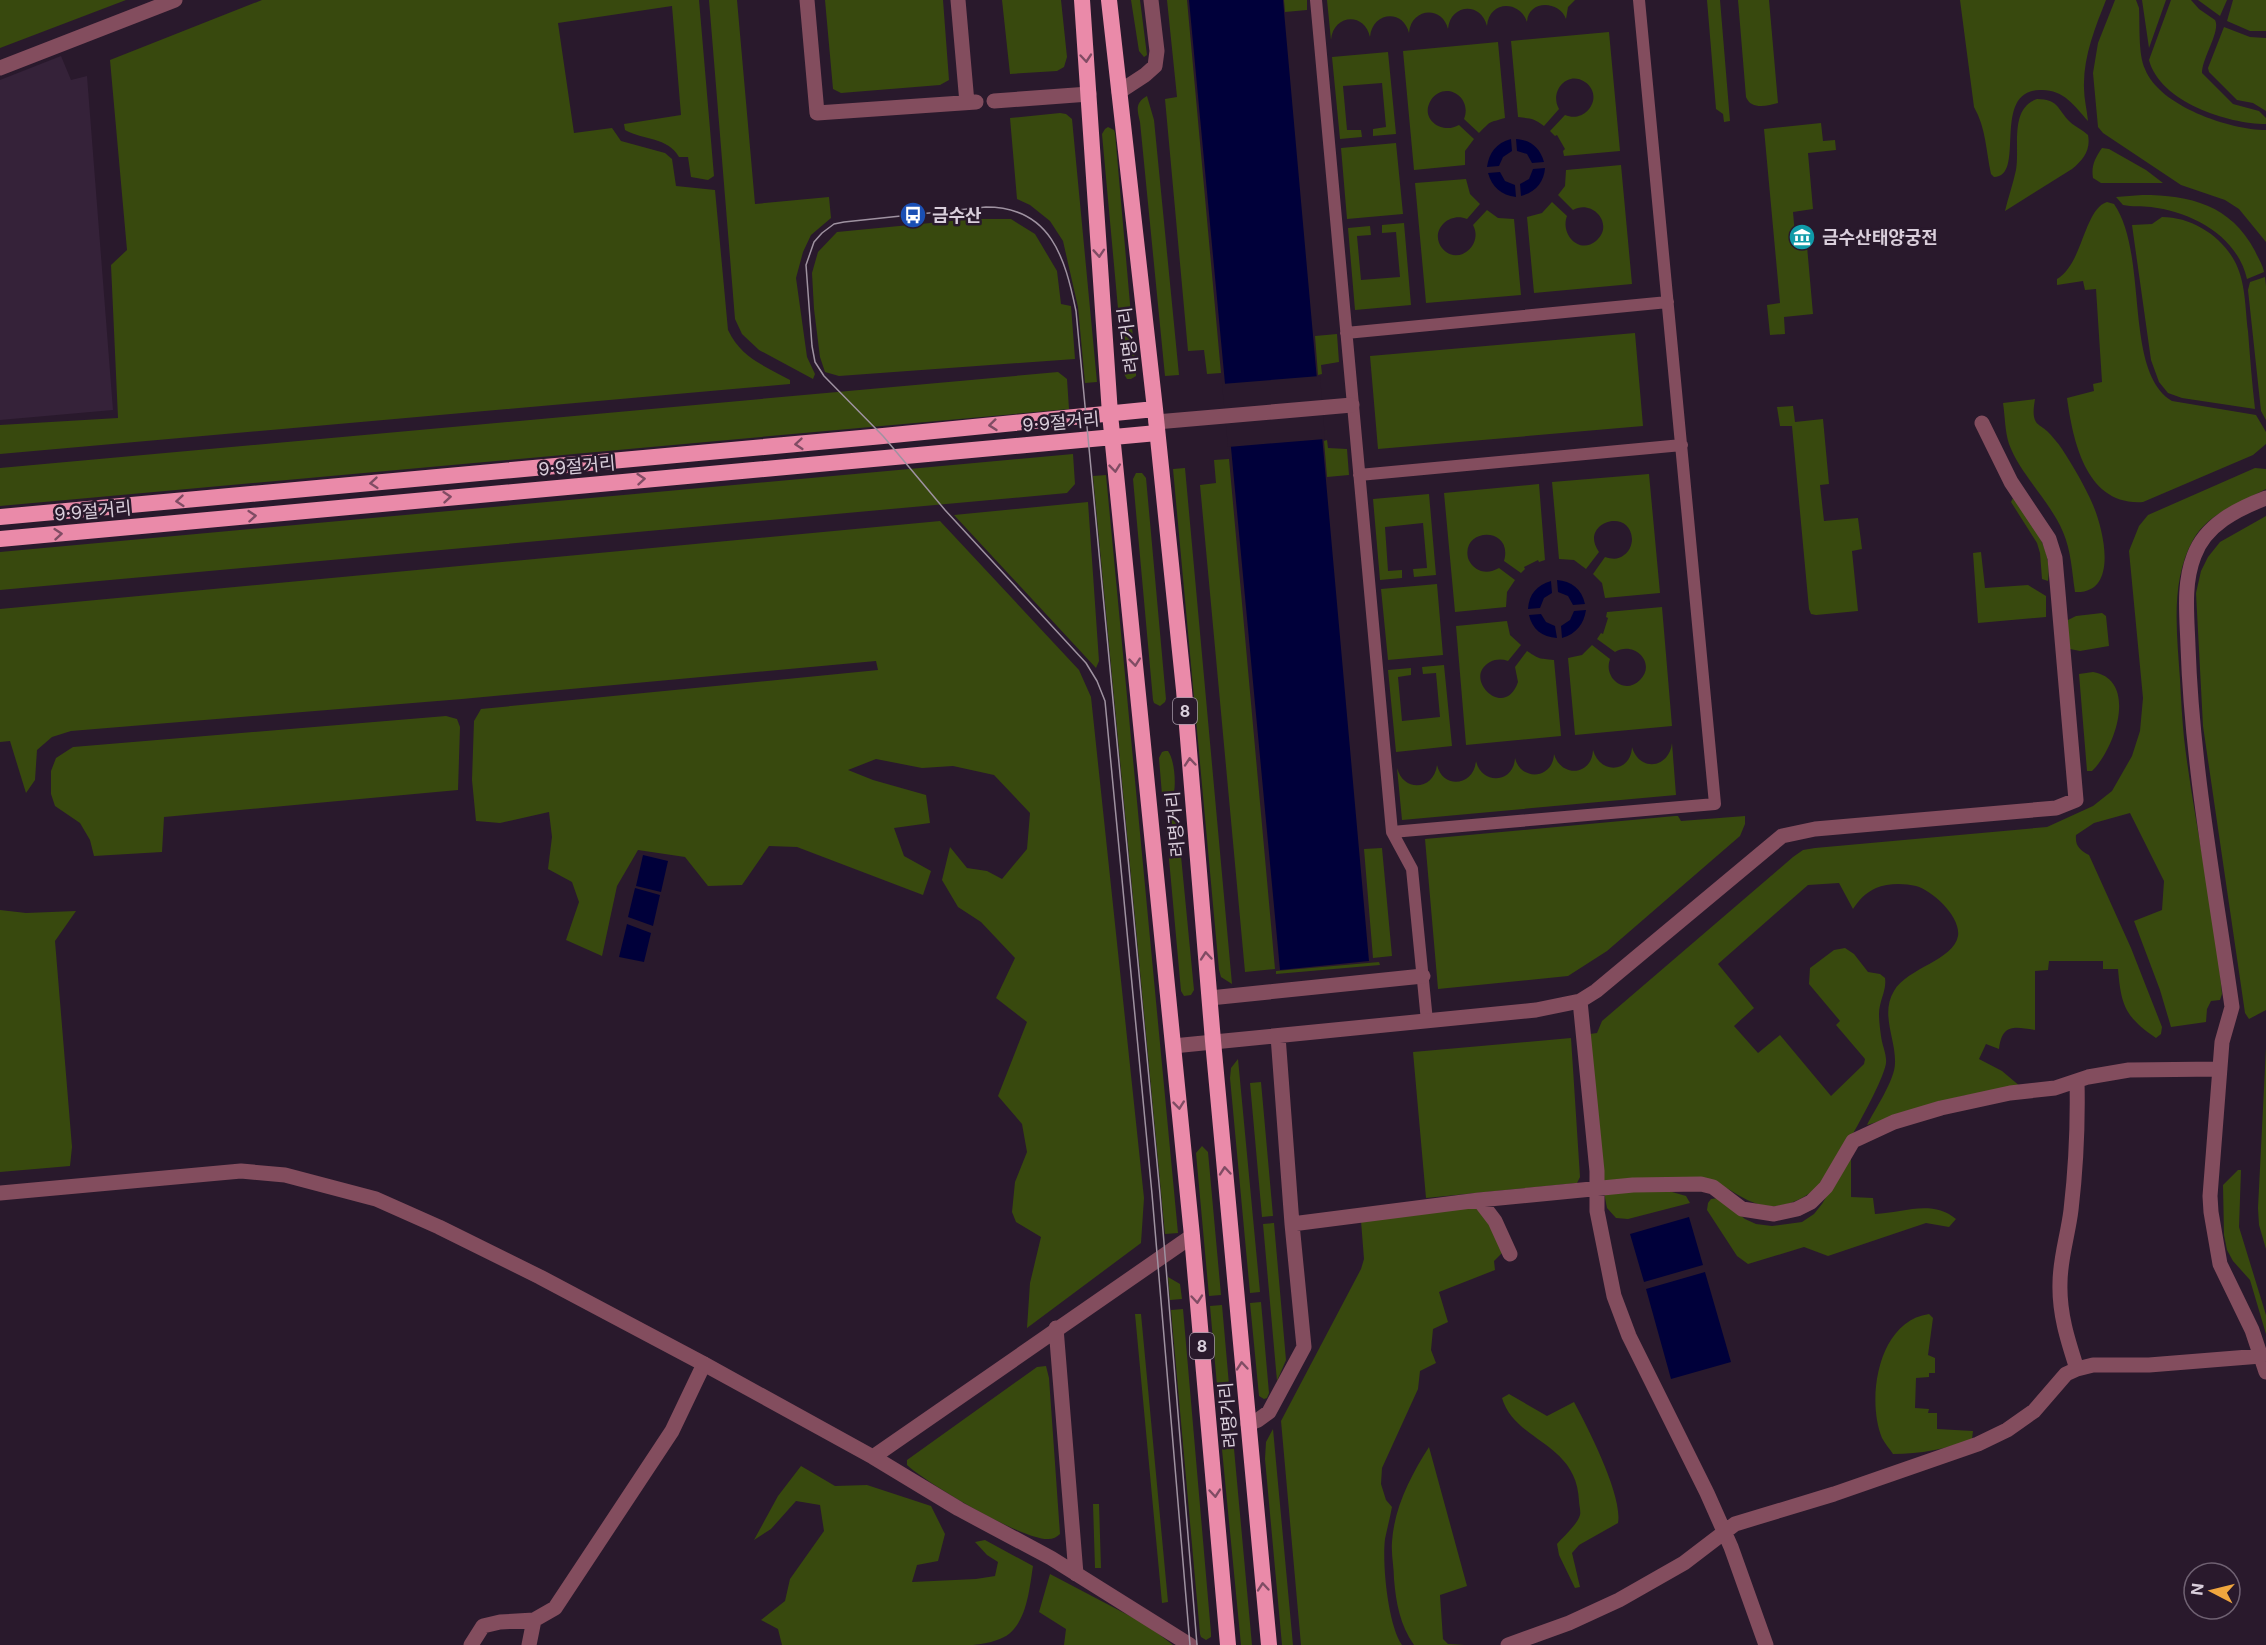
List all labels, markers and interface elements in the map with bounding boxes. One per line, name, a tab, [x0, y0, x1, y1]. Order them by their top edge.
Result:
one-way arrow	[1079, 54, 1092, 63]
bus stop icon: 금수산	[898, 200, 928, 230]
place label: 금수산	[932, 205, 982, 226]
museum icon: 금수산태양궁전	[1787, 222, 1817, 252]
place label: 금수산태양궁전	[1822, 227, 1938, 248]
one-way arrow	[1093, 248, 1106, 257]
street label: 려명거리	[1114, 306, 1142, 374]
street label: 9·9절거리	[1022, 408, 1100, 436]
one-way arrow	[988, 418, 997, 431]
one-way arrow	[794, 437, 803, 450]
street label: 9·9절거리	[538, 452, 616, 480]
one-way arrow	[1108, 464, 1121, 473]
one-way arrow	[636, 473, 645, 486]
one-way arrow	[370, 476, 379, 489]
one-way arrow	[442, 491, 451, 504]
one-way arrow	[176, 494, 185, 507]
street label: 9·9절거리	[54, 497, 132, 525]
one-way arrow	[248, 509, 257, 522]
one-way arrow	[54, 528, 63, 541]
one-way arrow	[1128, 658, 1141, 667]
road number: 8	[1173, 698, 1197, 724]
one-way arrow	[1183, 757, 1196, 766]
street label: 려명거리	[1162, 790, 1188, 858]
one-way arrow	[1200, 952, 1213, 961]
one-way arrow	[1172, 1100, 1185, 1109]
one-way arrow	[1219, 1167, 1232, 1176]
one-way arrow	[1190, 1294, 1203, 1303]
road number: 8	[1190, 1333, 1214, 1359]
one-way arrow	[1236, 1361, 1249, 1370]
street label: 려명거리	[1215, 1381, 1241, 1449]
one-way arrow	[1208, 1489, 1221, 1498]
north arrow	[2182, 1561, 2242, 1621]
one-way arrow	[1257, 1582, 1270, 1591]
text: N	[2186, 1582, 2208, 1596]

